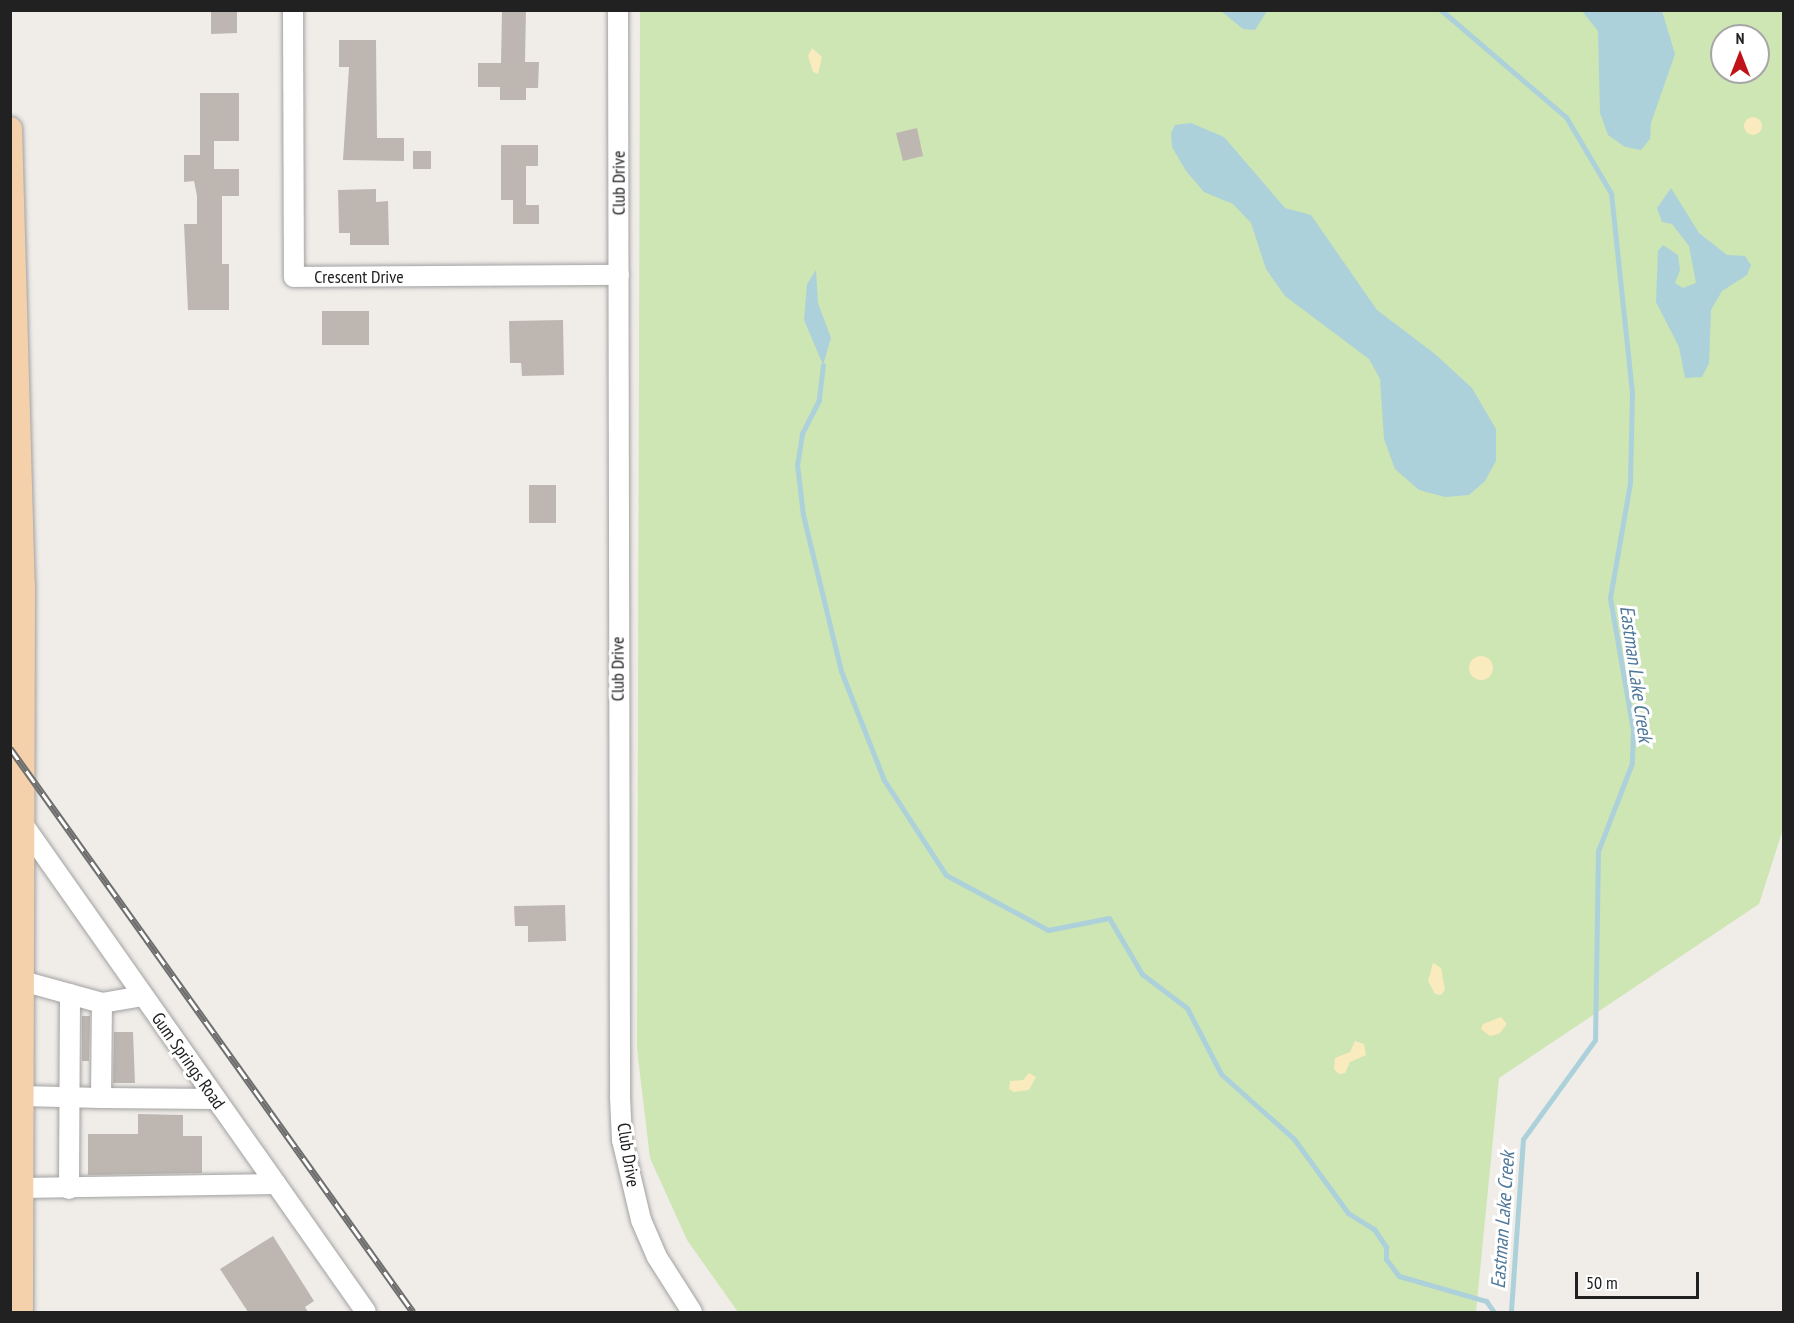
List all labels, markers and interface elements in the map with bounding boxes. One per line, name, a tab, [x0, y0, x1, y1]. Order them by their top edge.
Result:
north arrow	[1710, 24, 1770, 84]
text: N	[1736, 28, 1744, 48]
street label: Club Drive	[608, 151, 630, 215]
street label: Crescent Drive	[314, 266, 404, 288]
water label: Eastman Lake Creek	[1615, 604, 1657, 744]
street label: Club Drive	[607, 637, 629, 701]
street label: Gum Springs Road	[147, 1009, 229, 1113]
street label: Club Drive	[612, 1121, 644, 1189]
water label: Eastman Lake Creek	[1486, 1151, 1520, 1289]
scale bar	[1578, 1260, 1702, 1298]
text: 50 m	[1586, 1271, 1618, 1294]

